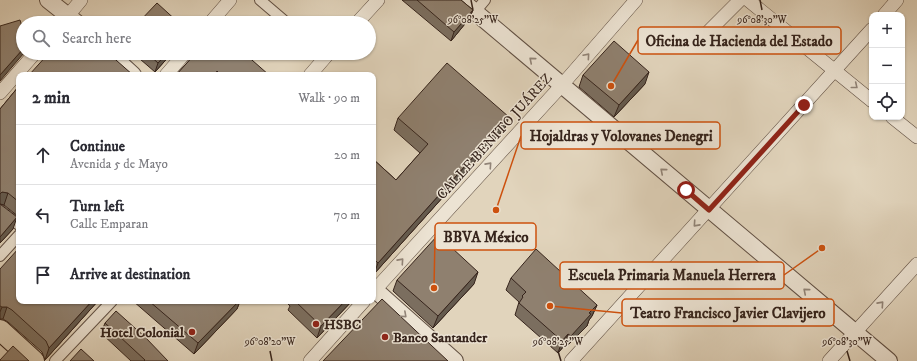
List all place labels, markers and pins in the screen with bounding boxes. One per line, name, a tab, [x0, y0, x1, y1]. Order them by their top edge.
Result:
callout: Oficina de Hacienda del Estado	[638, 27, 841, 54]
callout: Hojaldras y Volovanes Denegri	[521, 122, 720, 149]
callout: BBVA México	[435, 223, 536, 250]
callout: Escuela Primaria Manuela Herrera	[560, 262, 784, 289]
callout: Teatro Francisco Javier Clavijero	[622, 299, 834, 326]
place label: HSBC	[324, 316, 361, 334]
marker: HSBC	[311, 319, 321, 329]
place label: Hotel Colonial	[100, 324, 185, 342]
marker: Hotel Colonial	[187, 327, 197, 337]
place label: Banco Santander	[393, 329, 488, 347]
marker: Banco Santander	[380, 332, 390, 342]

